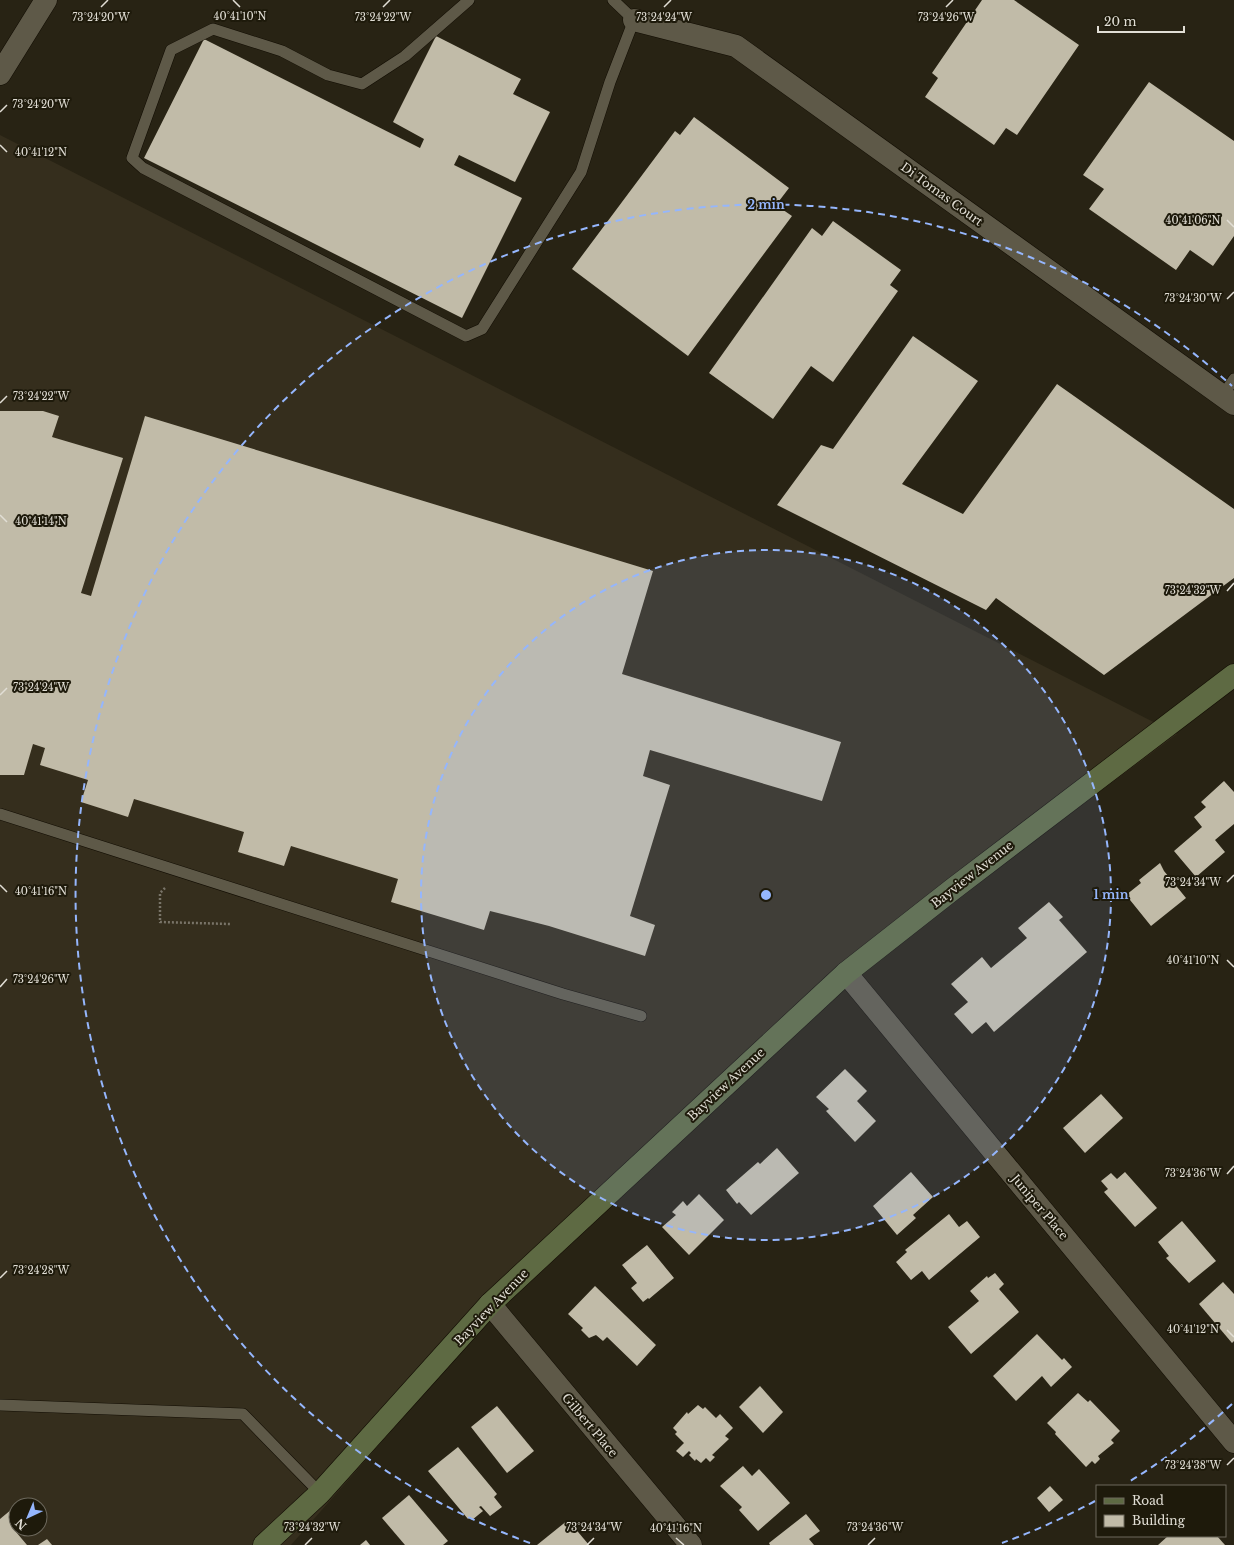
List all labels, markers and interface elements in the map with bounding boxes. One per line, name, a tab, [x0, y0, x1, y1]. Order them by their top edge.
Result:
scale bar	[1098, 8, 1184, 34]
text: 40°41'10"N	[214, 10, 266, 23]
text: 73°24'20"W	[72, 11, 130, 24]
text: 73°24'22"W	[355, 11, 411, 24]
text: 73°24'24"W	[636, 11, 692, 24]
text: 73°24'26"W	[918, 11, 975, 24]
text: 20 m	[1104, 14, 1136, 29]
text: 73°24'20"W	[12, 98, 70, 111]
text: 40°41'12"N	[15, 146, 67, 159]
street label: Di Tomas Court	[898, 159, 986, 229]
text: 2 min	[747, 197, 785, 212]
text: 40°41'06"N	[1166, 214, 1220, 227]
text: 73°24'30"W	[1164, 292, 1222, 305]
text: 73°24'22"W	[13, 390, 69, 403]
text: 40°41'14"N	[15, 515, 67, 528]
text: 73°24'32"W	[1165, 584, 1221, 597]
text: 73°24'24"W	[13, 681, 69, 694]
street label: Bayview Avenue	[928, 837, 1016, 911]
text: 73°24'34"W	[1165, 876, 1221, 889]
text: 40°41'16"N	[15, 885, 67, 898]
text: 1 min	[1094, 887, 1129, 902]
centre of rings	[759, 888, 773, 902]
text: 40°41'10"N	[1167, 954, 1219, 967]
text: 73°24'26"W	[13, 973, 70, 986]
street label: Bayview Avenue	[684, 1044, 768, 1124]
text: 73°24'36"W	[1165, 1167, 1222, 1180]
street label: Juniper Place	[1007, 1170, 1072, 1243]
text: 73°24'28"W	[13, 1264, 69, 1277]
street label: Bayview Avenue	[451, 1266, 531, 1348]
text: 40°41'12"N	[1167, 1323, 1219, 1336]
street label: Gilbert Place	[559, 1390, 621, 1460]
text: 73°24'38"W	[1165, 1459, 1221, 1472]
legend	[1096, 1485, 1226, 1537]
text: Road	[1132, 1493, 1164, 1508]
north arrow	[8, 1497, 48, 1537]
text: Building	[1132, 1513, 1186, 1528]
text: N	[12, 1515, 30, 1533]
text: 73°24'32"W	[284, 1521, 340, 1534]
text: 73°24'34"W	[566, 1521, 622, 1534]
text: 73°24'36"W	[847, 1521, 904, 1534]
text: 40°41'16"N	[650, 1522, 702, 1535]

